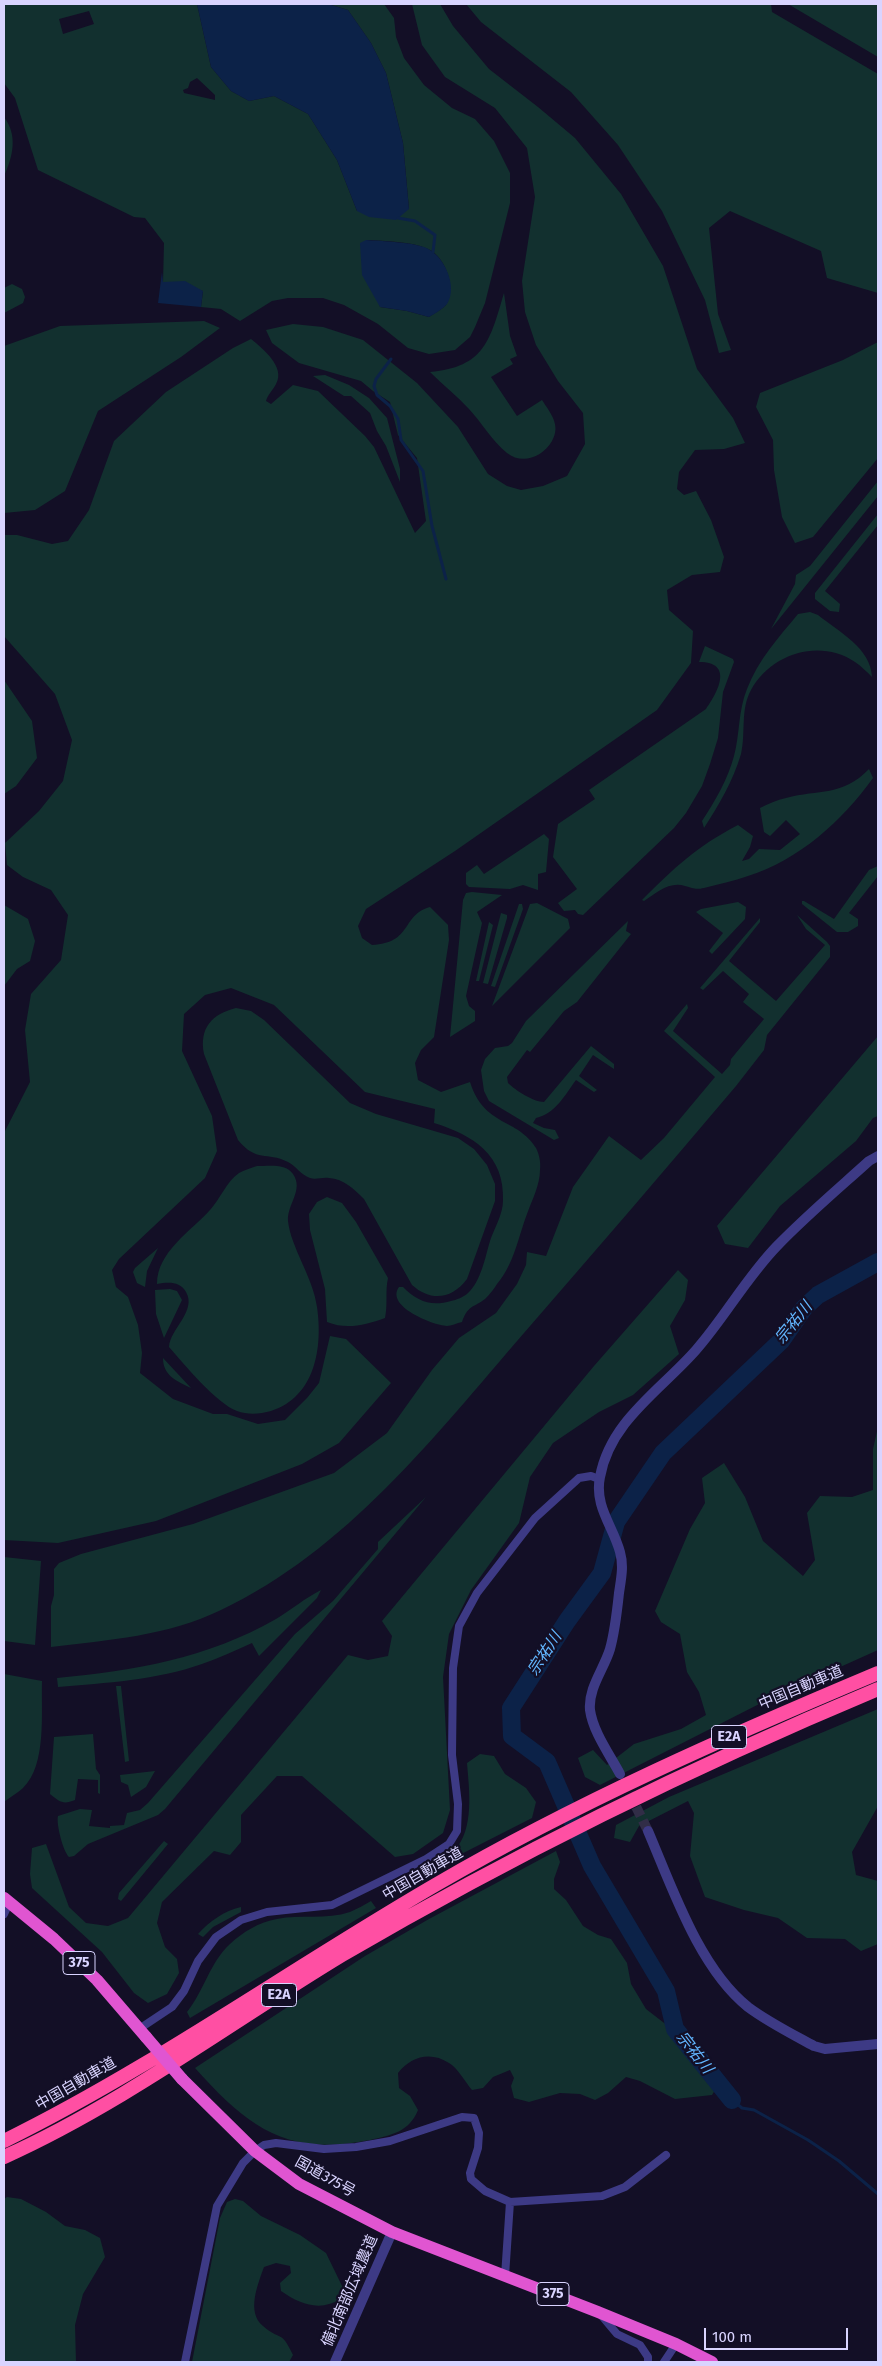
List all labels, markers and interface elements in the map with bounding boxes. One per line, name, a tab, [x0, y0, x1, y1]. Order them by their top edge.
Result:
water label: 宗祐川	[771, 1298, 817, 1348]
water label: 宗祐川	[524, 1629, 566, 1679]
street label: 中国自動車道	[756, 1662, 846, 1714]
road number: E2A	[712, 1725, 746, 1748]
street label: 中国自動車道	[380, 1844, 466, 1904]
road number: 375	[63, 1952, 95, 1975]
road number: E2A	[262, 1984, 296, 2006]
water label: 宗祐川	[672, 2028, 716, 2078]
street label: 中国自動車道	[33, 2054, 119, 2114]
street label: 国道375号	[292, 2153, 358, 2201]
street label: 備北南部広域農道	[318, 2232, 382, 2350]
road number: 375	[537, 2282, 569, 2306]
scale bar	[707, 2318, 851, 2350]
text: 100 m	[712, 2328, 752, 2346]

